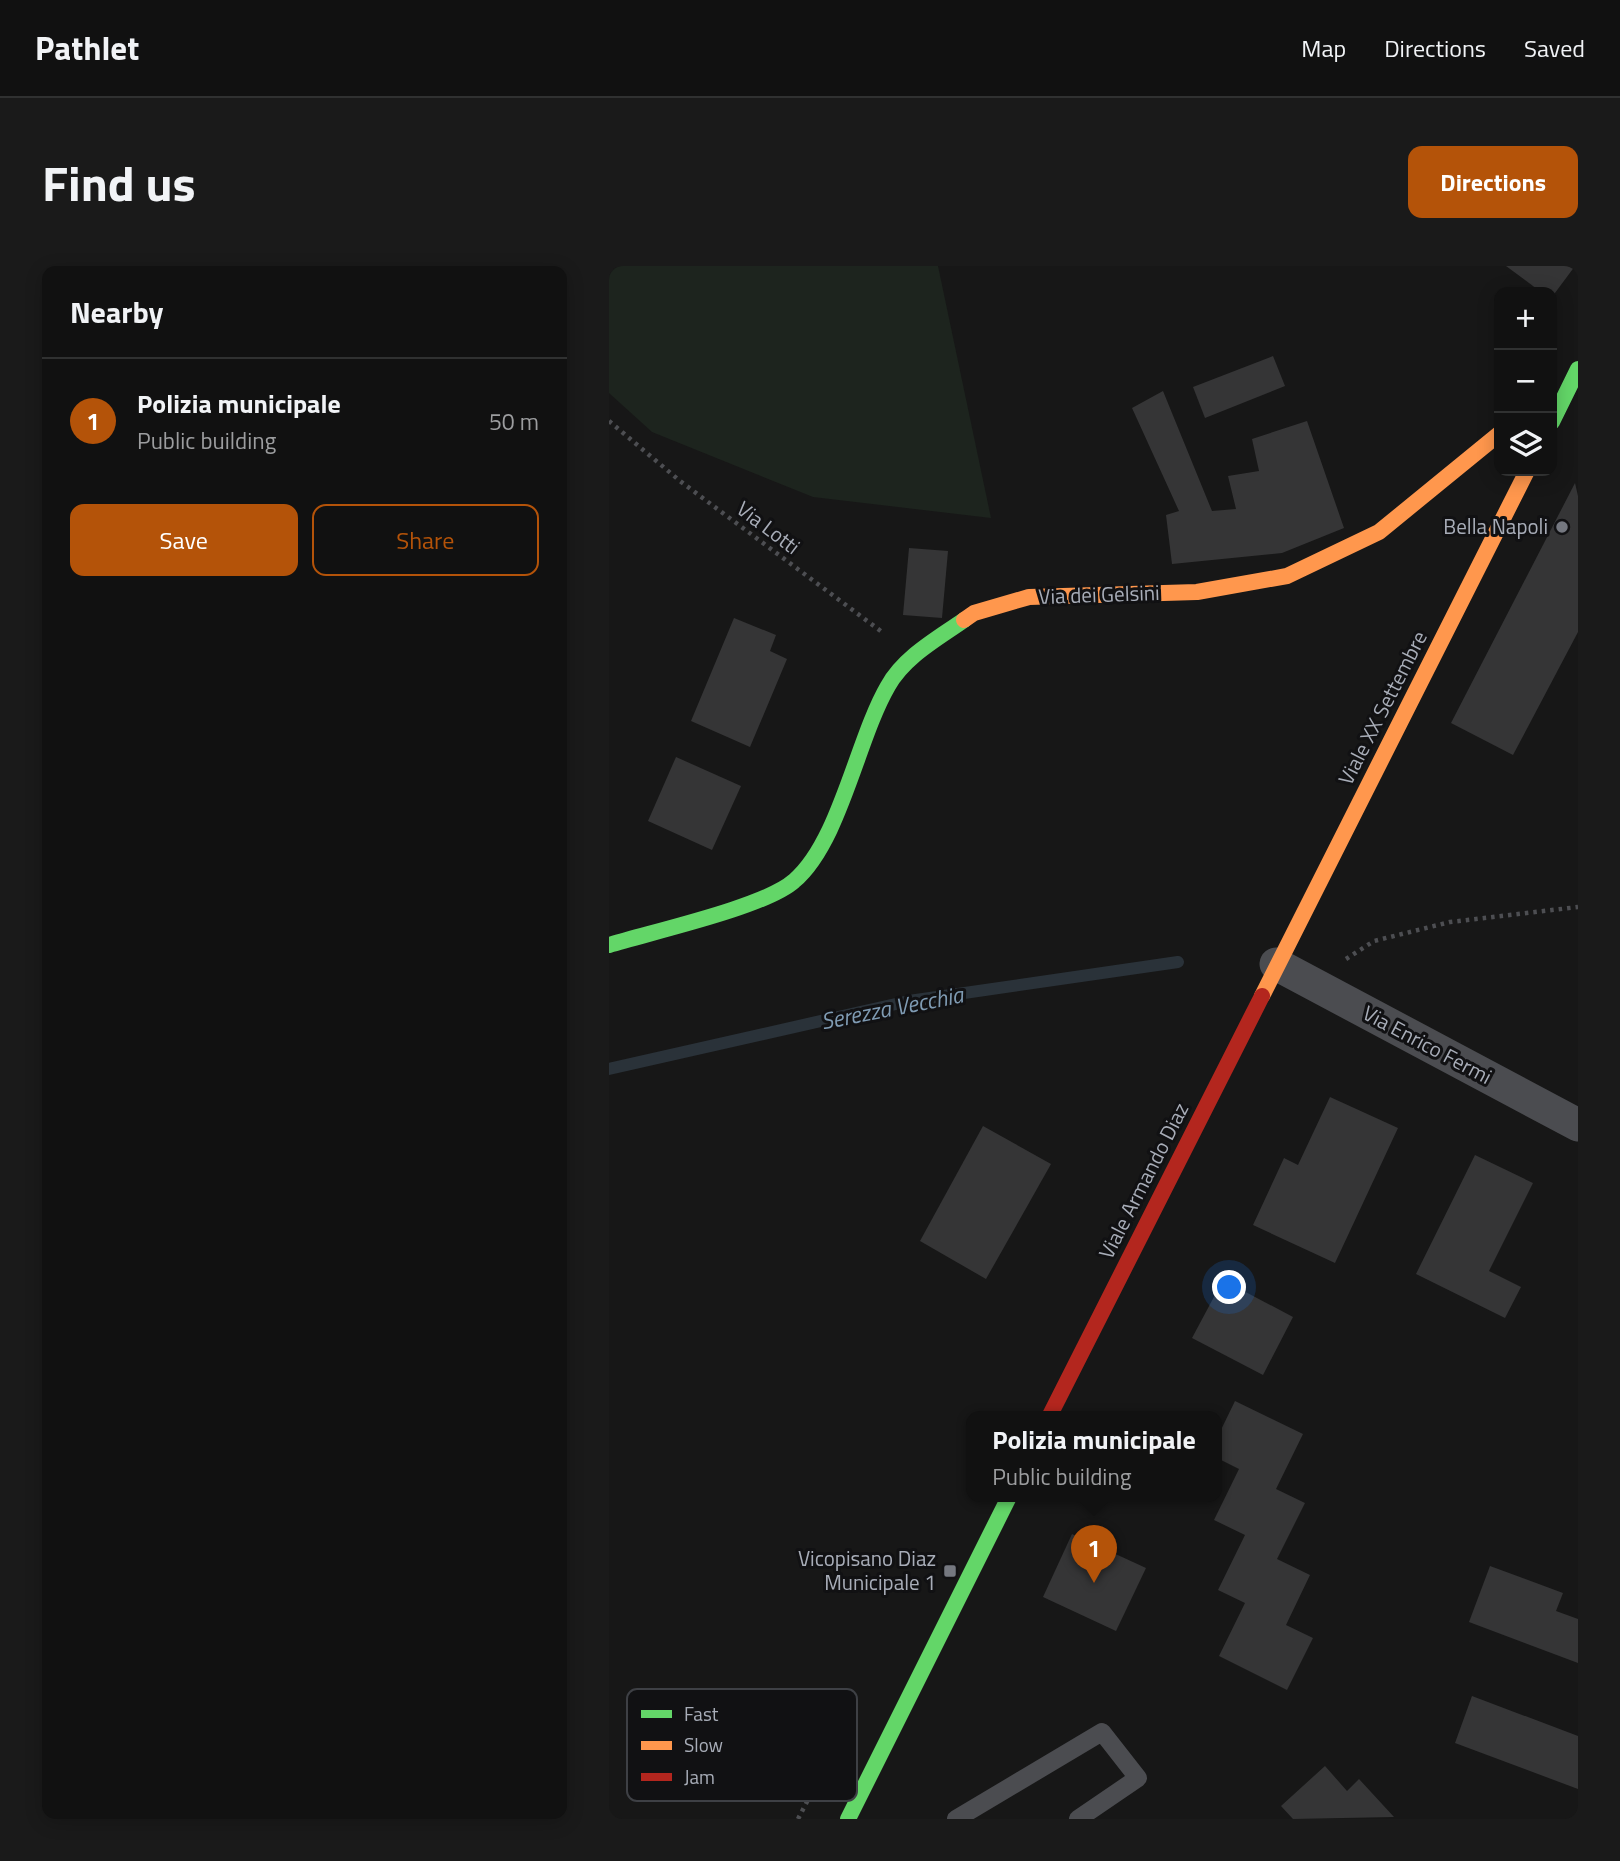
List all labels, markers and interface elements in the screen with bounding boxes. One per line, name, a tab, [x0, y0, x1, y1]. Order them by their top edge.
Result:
text: Pathlet	[35, 23, 139, 73]
text: Map	[1301, 30, 1346, 66]
text: Directions	[1384, 30, 1486, 66]
text: Saved	[1524, 30, 1585, 66]
text: Find us	[42, 145, 196, 220]
button: Directions	[1408, 146, 1578, 218]
map controls	[1494, 287, 1557, 476]
button: +	[1494, 287, 1557, 350]
text: Nearby	[70, 289, 163, 335]
button: −	[1494, 350, 1557, 413]
text: Polizia municipale	[137, 384, 341, 423]
text: 1	[87, 404, 99, 439]
text: 50 m	[489, 404, 539, 439]
button: layers	[1494, 413, 1557, 476]
text: Public building	[137, 423, 276, 458]
street label: Via Lotti	[730, 493, 807, 562]
button: Save	[70, 504, 298, 576]
button: Share	[312, 504, 539, 576]
place label: Bella Napoli	[1443, 510, 1548, 542]
marker: Bella Napoli	[1554, 519, 1570, 535]
street label: Via dei Gelsini	[1038, 576, 1160, 612]
street label: Viale XX Settembre	[1329, 625, 1435, 790]
water label: Serezza Vecchia	[818, 976, 967, 1038]
street label: Via Enrico Fermi	[1357, 997, 1498, 1092]
street label: Viale Armando Diaz	[1090, 1097, 1196, 1264]
your location	[1212, 1270, 1246, 1304]
popup	[966, 1411, 1222, 1502]
text: Polizia municipale	[992, 1420, 1196, 1459]
text: Public building	[992, 1459, 1132, 1494]
pin: 1	[1071, 1525, 1117, 1583]
place label: Vicopisano Diaz Municipale 1	[798, 1542, 936, 1598]
marker: Vicopisano Diaz Municipale 1	[942, 1563, 958, 1579]
legend	[627, 1689, 857, 1801]
text: Fast	[684, 1699, 719, 1728]
text: Slow	[684, 1730, 723, 1759]
text: Jam	[684, 1762, 715, 1791]

